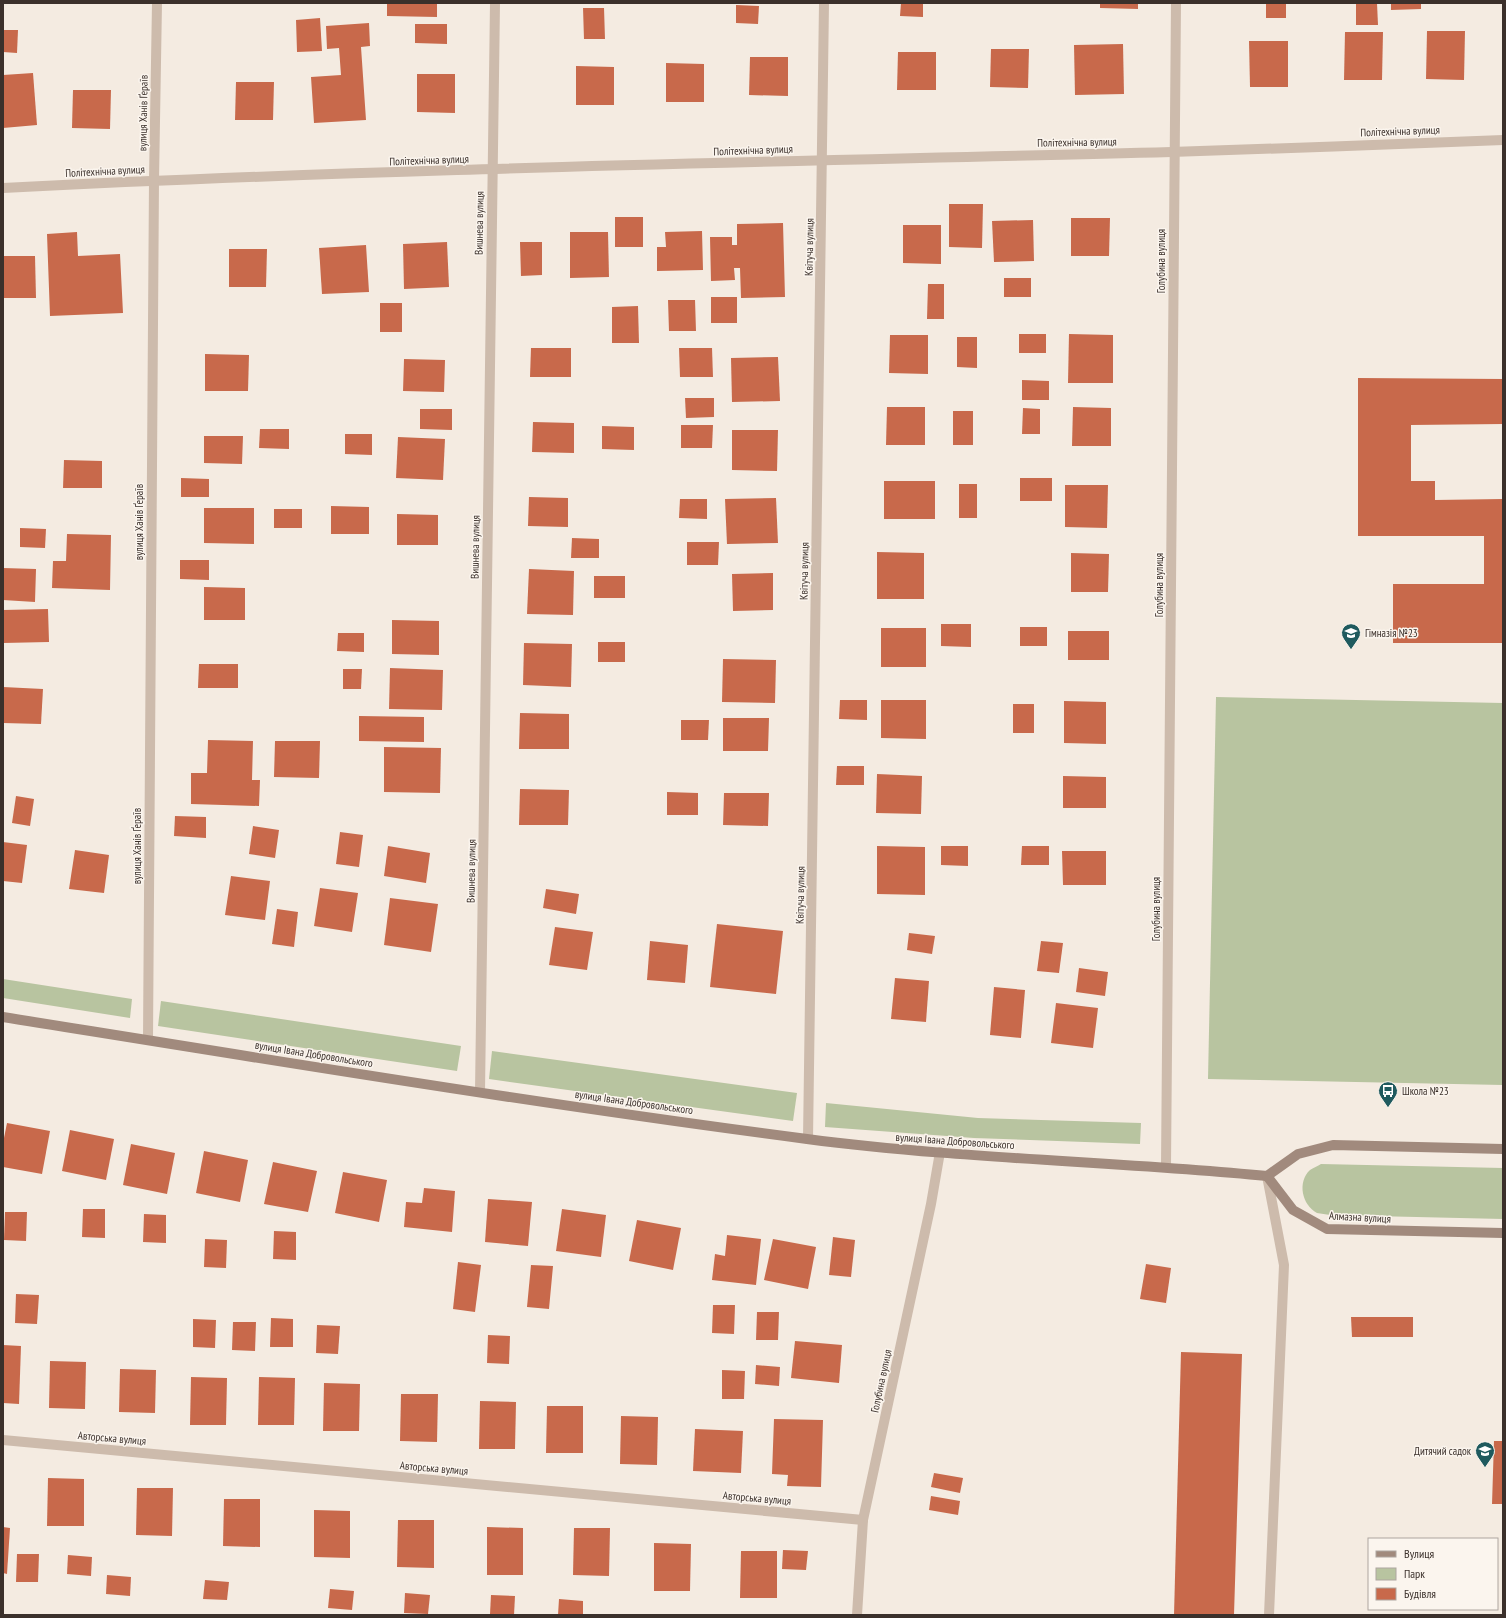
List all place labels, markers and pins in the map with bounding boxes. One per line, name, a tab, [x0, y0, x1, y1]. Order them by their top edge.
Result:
school or university icon: Гімназія №23	[1340, 622, 1362, 650]
place label: Гімназія №23	[1365, 626, 1418, 640]
bus stop icon: Школа №23	[1377, 1080, 1399, 1108]
place label: Школа №23	[1402, 1084, 1449, 1098]
school or university icon: Дитячий садок	[1474, 1440, 1496, 1468]
place label: Дитячий садок	[1414, 1444, 1472, 1458]

